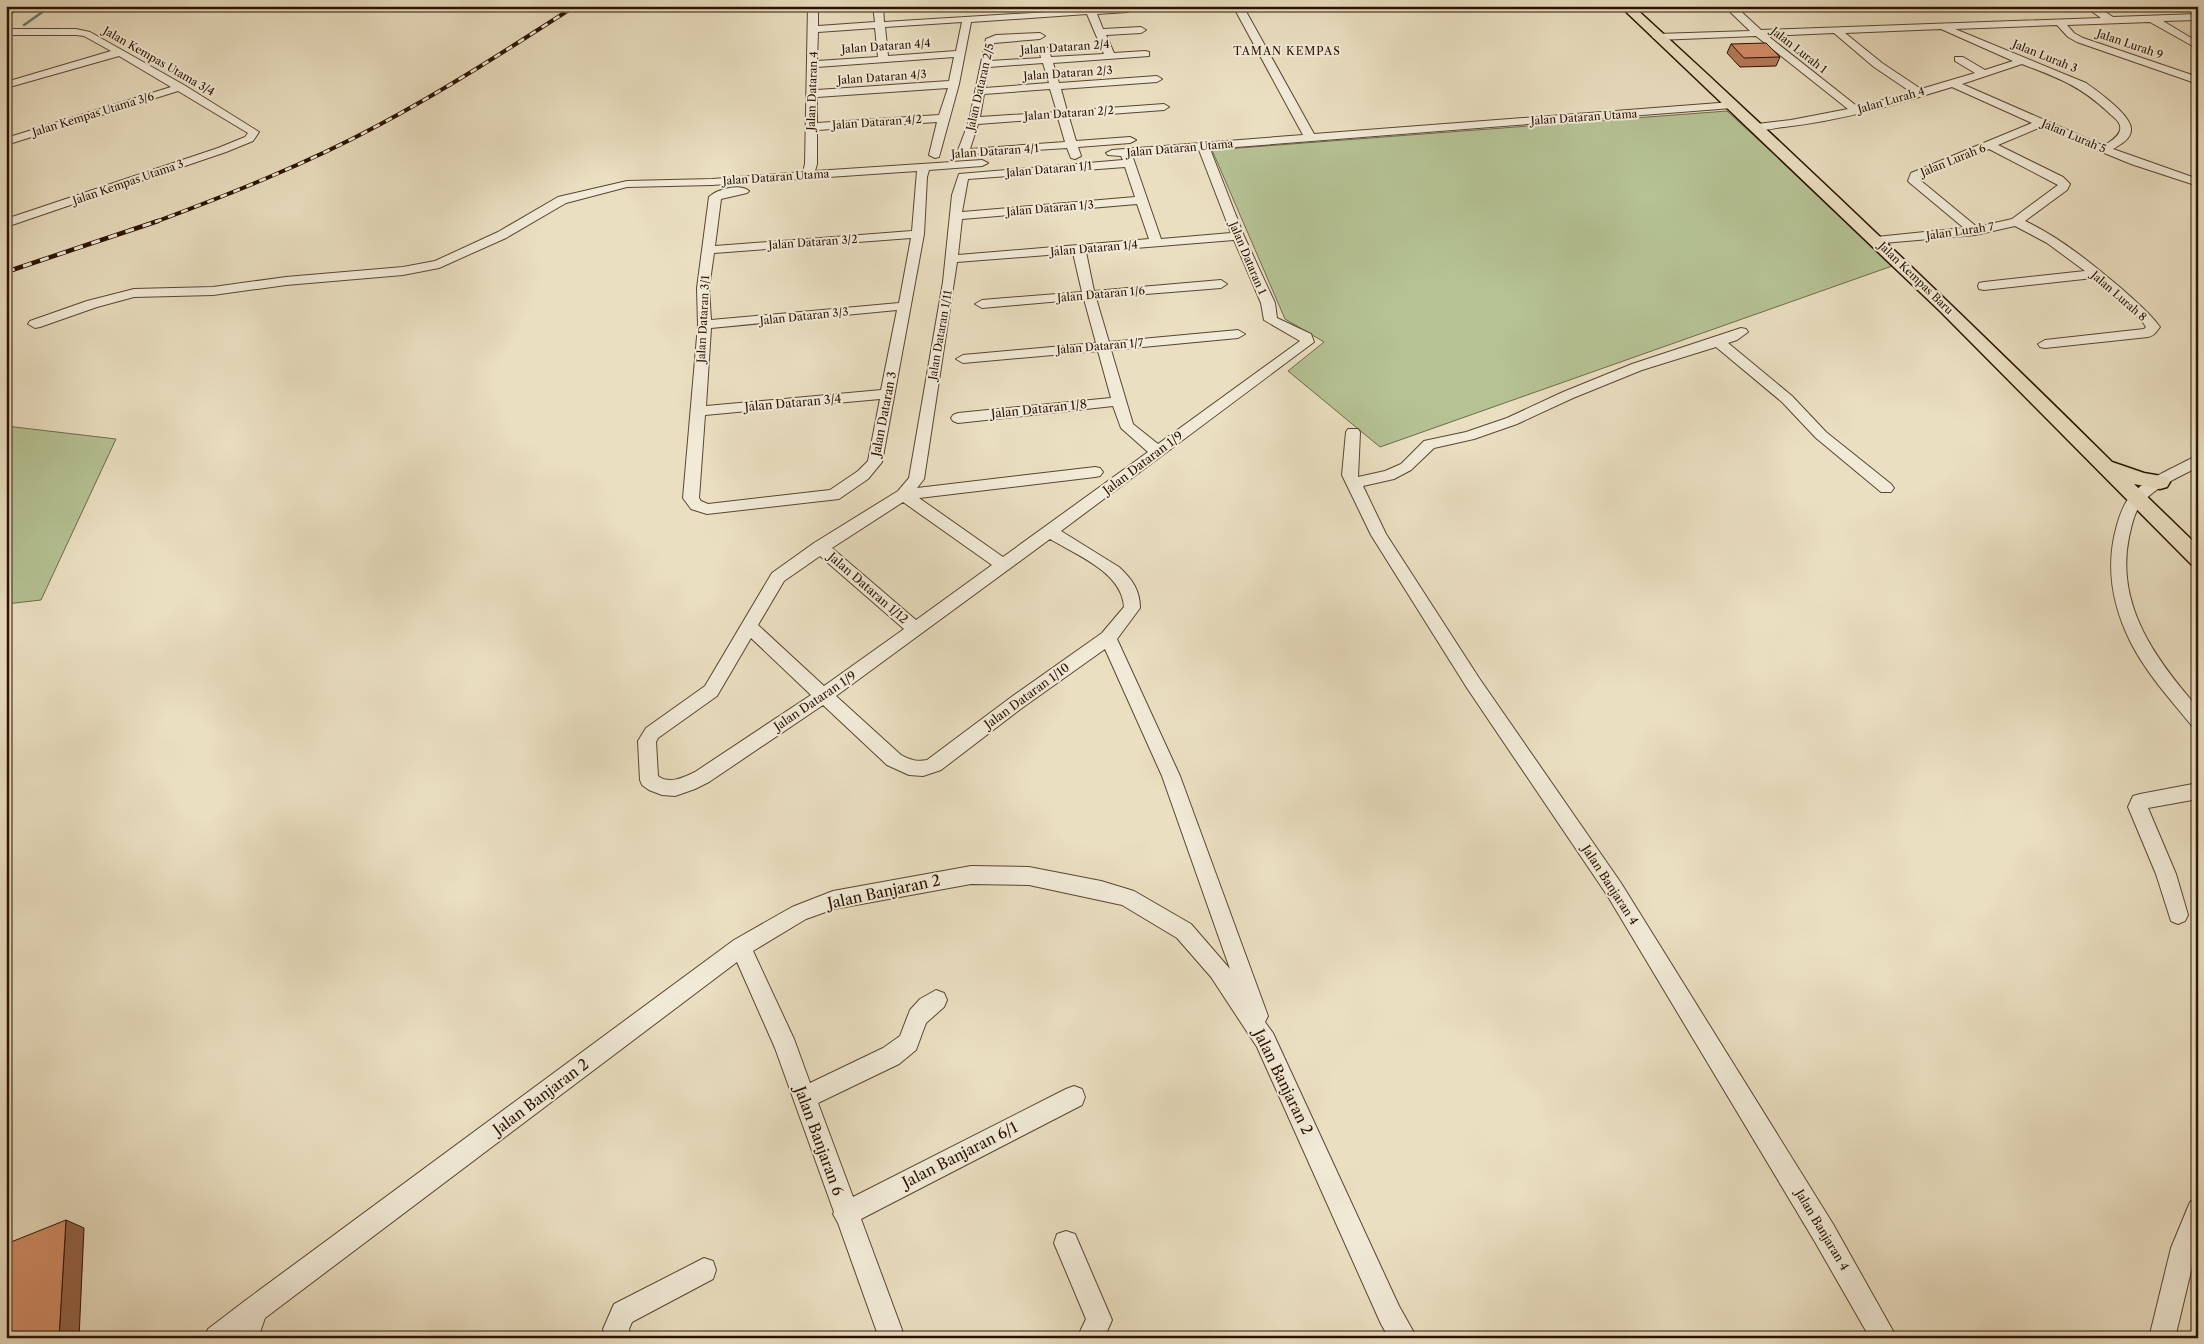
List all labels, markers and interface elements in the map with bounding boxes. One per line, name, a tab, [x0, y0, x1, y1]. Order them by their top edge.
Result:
street label: Jalan Kempas Utama 3/4	[99, 22, 217, 99]
street label: Jalan Lurah 1	[1767, 23, 1830, 76]
street label: Jalan Lurah 9	[2093, 25, 2165, 62]
street label: Jalan Dataran 4/4	[839, 36, 931, 56]
street label: Jalan Lurah 3	[2009, 36, 2079, 75]
street label: Jalan Dataran 2/4	[1018, 37, 1110, 57]
street label: Jalan Dataran 2/5	[963, 42, 997, 134]
district label: TAMAN KEMPAS	[1233, 44, 1341, 58]
street label: Jalan Dataran 4	[804, 51, 820, 133]
street label: Jalan Dataran 2/3	[1021, 63, 1113, 83]
street label: Jalan Dataran 4/3	[835, 67, 927, 87]
street label: Jalan Lurah 4	[1854, 84, 1926, 117]
street label: Jalan Kempas Utama 3/6	[29, 89, 156, 140]
street label: Jalan Dataran 2/2	[1022, 103, 1114, 123]
street label: Jalan Dataran Utama	[1528, 106, 1638, 128]
street label: Jalan Dataran 4/2	[830, 112, 922, 132]
street label: Jalan Lurah 5	[2038, 115, 2108, 156]
street label: Jalan Dataran Utama	[1124, 136, 1234, 160]
street label: Jalan Lurah 6	[1917, 140, 1988, 180]
street label: Jalan Dataran 4/1	[949, 141, 1040, 161]
street label: Jalan Kempas Utama 3	[69, 156, 185, 208]
street label: Jalan Dataran 1/1	[1003, 158, 1093, 180]
street label: Jalan Dataran Utama	[720, 166, 830, 188]
street label: Jalan Dataran 1/3	[1004, 197, 1094, 219]
street label: Jalan Dataran 1	[1226, 218, 1270, 297]
street label: Jalan Lurah 7	[1923, 219, 1995, 243]
street label: Jalan Dataran 3/2	[766, 232, 858, 252]
street label: Jalan Dataran 1/4	[1048, 237, 1138, 259]
street label: Jalan Kempas Baru	[1874, 237, 1956, 317]
street label: Jalan Lurah 8	[2087, 267, 2150, 324]
street label: Jalan Dataran 3/1	[694, 275, 712, 365]
street label: Jalan Dataran 1/6	[1055, 283, 1146, 305]
street label: Jalan Dataran 1/11	[925, 289, 955, 383]
street label: Jalan Dataran 3/3	[757, 304, 849, 328]
street label: Jalan Dataran 1/7	[1054, 335, 1145, 357]
street label: Jalan Dataran 3	[868, 370, 899, 460]
street label: Jalan Dataran 3/4	[742, 391, 842, 414]
street label: Jalan Dataran 1/8	[988, 396, 1088, 421]
street label: Jalan Dataran 1/9	[1098, 428, 1186, 499]
street label: Jalan Dataran 1/12	[824, 548, 911, 626]
street label: Jalan Dataran 1/10	[980, 660, 1072, 733]
street label: Jalan Dataran 1/9	[769, 668, 859, 735]
street label: Jalan Banjaran 4	[1578, 840, 1642, 927]
street label: Jalan Banjaran 2	[824, 870, 942, 913]
street label: Jalan Banjaran 2	[1249, 1024, 1317, 1138]
street label: Jalan Banjaran 2	[488, 1054, 592, 1140]
street label: Jalan Banjaran 6	[790, 1082, 848, 1198]
street label: Jalan Banjaran 6/1	[897, 1117, 1021, 1193]
street label: Jalan Banjaran 4	[1791, 1185, 1853, 1273]

